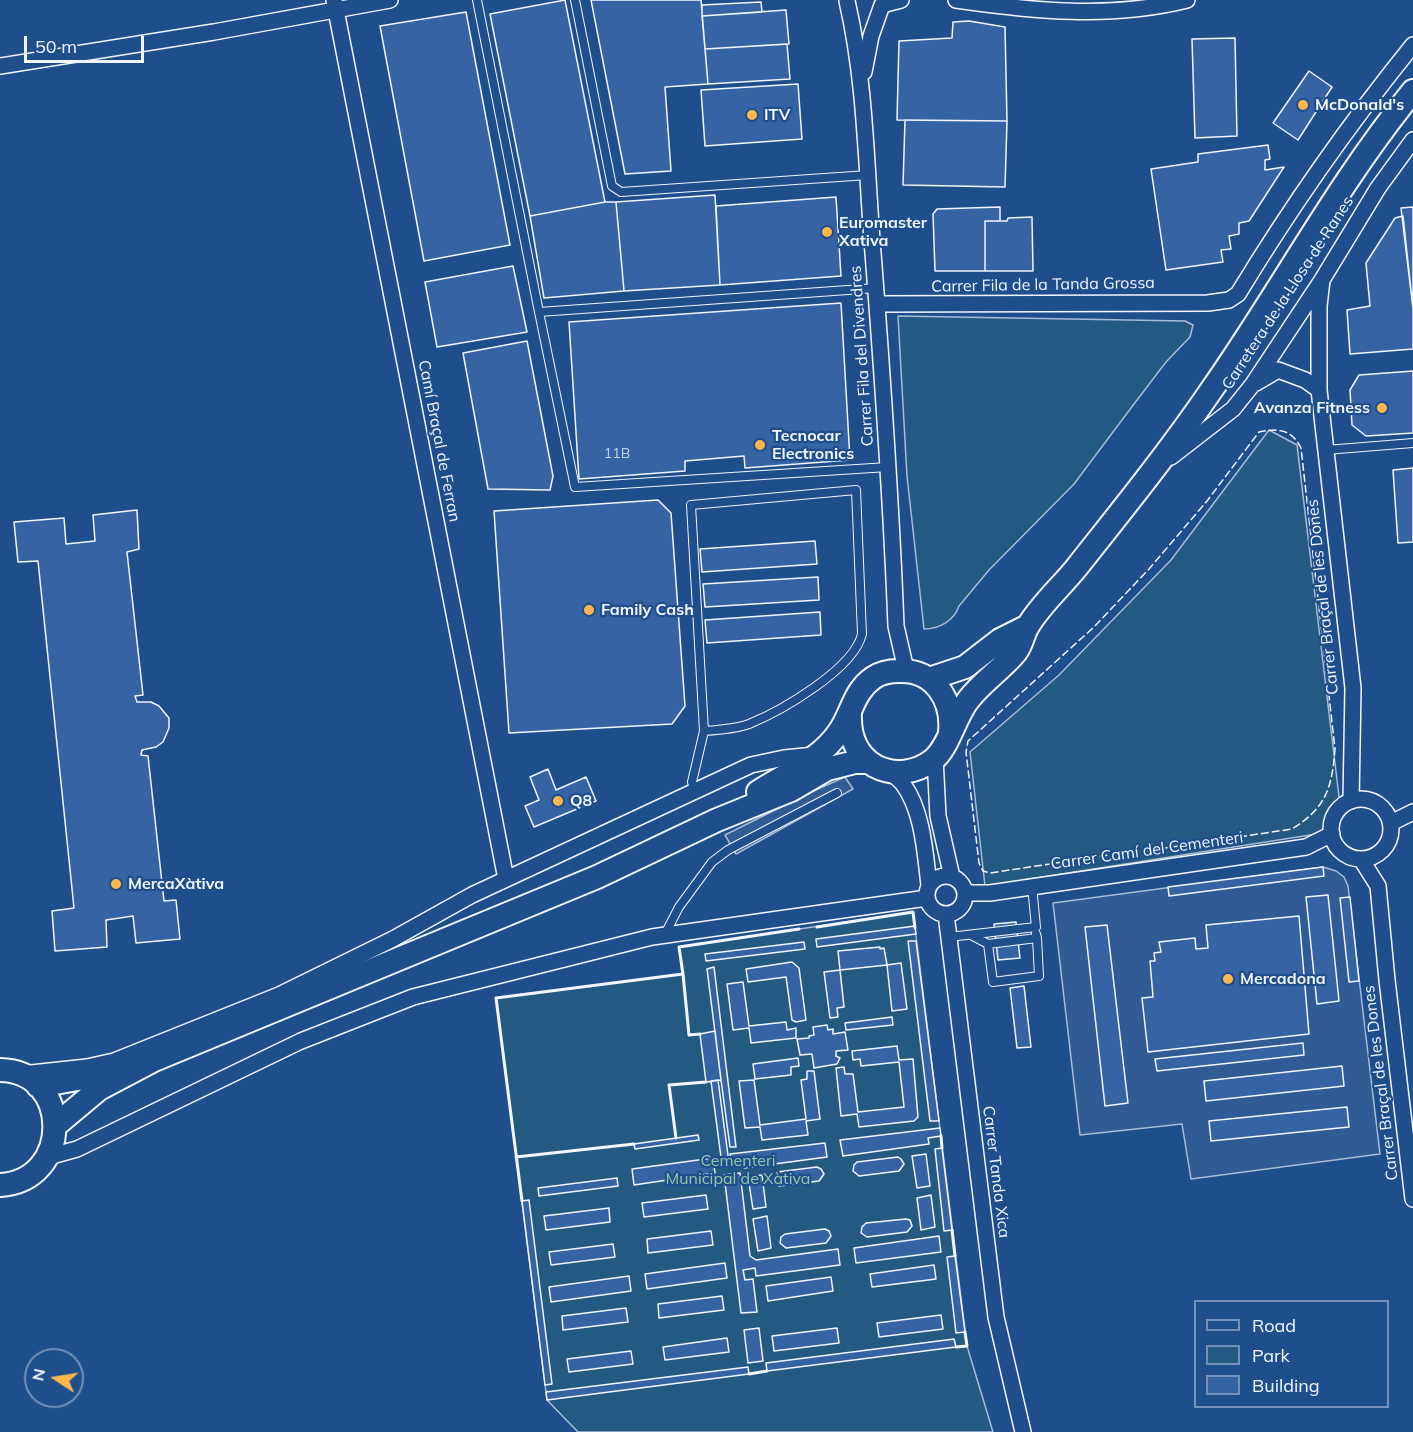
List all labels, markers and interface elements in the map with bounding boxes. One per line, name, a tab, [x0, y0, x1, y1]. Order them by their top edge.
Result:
scale bar	[27, 24, 147, 62]
text: 50 m	[35, 35, 77, 58]
place label: McDonald's	[1315, 95, 1404, 115]
marker: McDonald's	[1296, 98, 1310, 112]
place label: ITV	[764, 105, 790, 125]
marker: ITV	[745, 108, 759, 122]
street label: Carretera de la Llosa de Ranes	[1218, 193, 1358, 393]
place label: Euromaster Xativa	[839, 213, 927, 251]
marker: Euromaster Xativa	[820, 225, 834, 239]
street label: Carrer Fila del Divendres	[846, 265, 878, 447]
street label: Carrer Fila de la Tanda Grossa	[931, 273, 1155, 297]
street label: Camí Braçal de Ferran	[414, 359, 464, 523]
place label: Avanza Fitness	[1254, 398, 1370, 418]
marker: Avanza Fitness	[1375, 401, 1389, 415]
place label: Tecnocar Electronics	[772, 426, 854, 464]
marker: Tecnocar Electronics	[753, 438, 767, 452]
house number: 11B	[604, 446, 630, 462]
street label: Carrer Braçal de les Dones	[1303, 498, 1343, 696]
place label: Family Cash	[601, 600, 694, 620]
marker: Family Cash	[582, 603, 596, 617]
place label: Q8	[570, 791, 592, 811]
marker: Q8	[551, 794, 565, 808]
street label: Carrer Camí del Cementeri	[1050, 828, 1244, 874]
place label: MercaXàtiva	[128, 874, 224, 894]
marker: MercaXàtiva	[109, 877, 123, 891]
place label: Mercadona	[1240, 969, 1326, 989]
marker: Mercadona	[1221, 972, 1235, 986]
street label: Carrer Braçal de les Dones	[1360, 984, 1402, 1182]
street label: Carrer Tanda Xica	[978, 1105, 1014, 1239]
park label: Cementeri Municipal de Xàtiva	[666, 1151, 810, 1189]
legend	[1194, 1300, 1389, 1408]
text: Road	[1252, 1314, 1296, 1337]
text: Park	[1252, 1344, 1290, 1367]
north arrow	[24, 1348, 84, 1408]
text: N	[27, 1367, 49, 1383]
text: Building	[1252, 1374, 1320, 1397]

